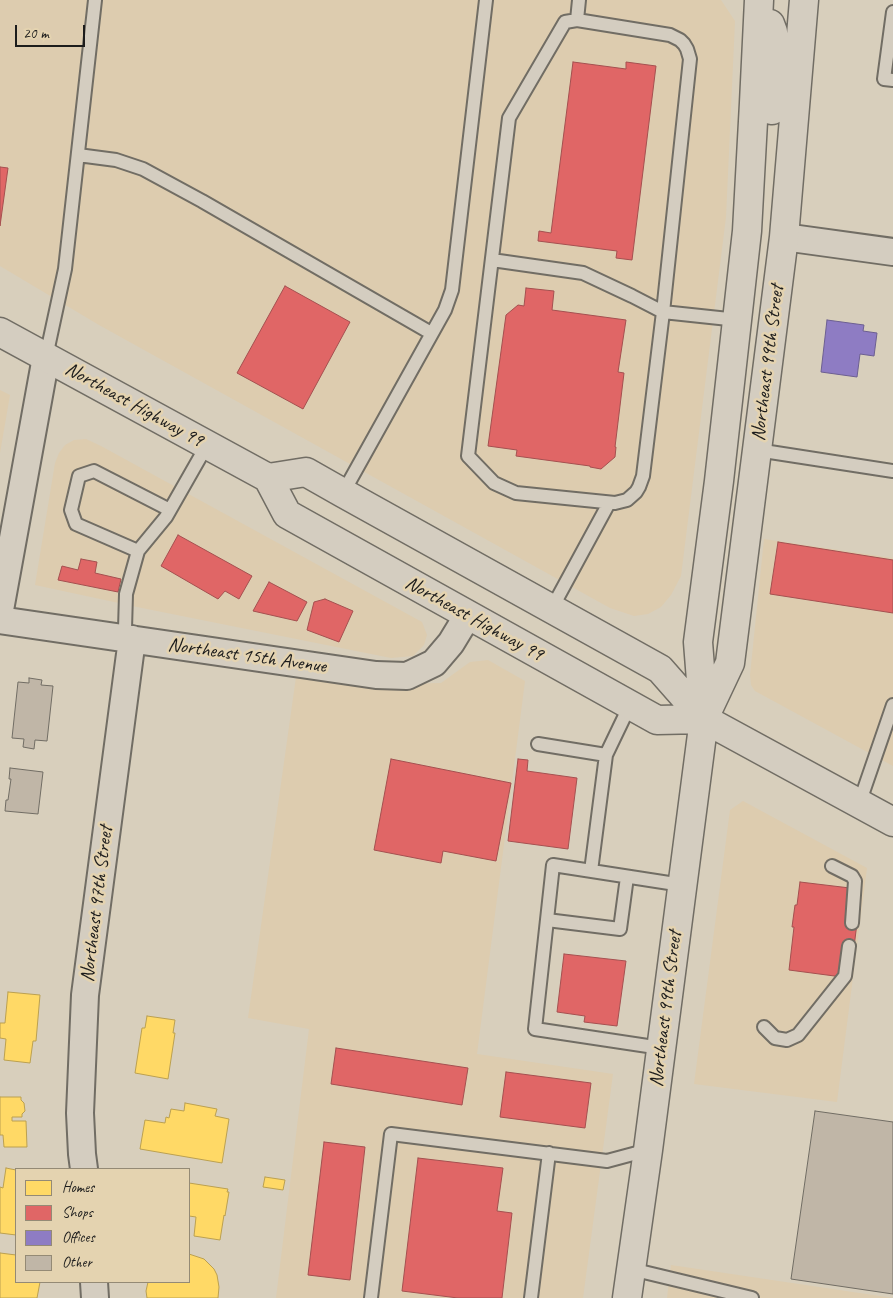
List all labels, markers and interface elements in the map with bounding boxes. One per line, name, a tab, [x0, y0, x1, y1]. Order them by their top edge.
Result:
scale bar	[18, 15, 88, 47]
text: 20 m	[23, 24, 49, 43]
street label: Northeast 99th Street	[747, 284, 789, 442]
street label: Northeast Highway 99	[61, 357, 207, 453]
street label: Northeast Highway 99	[401, 571, 547, 667]
street label: Northeast 15th Avenue	[166, 633, 328, 679]
street label: Northeast 97th Street	[76, 825, 118, 983]
street label: Northeast 99th Street	[645, 930, 687, 1088]
legend	[15, 1168, 190, 1283]
text: Homes	[62, 1178, 94, 1197]
text: Shops	[62, 1203, 93, 1222]
text: Offices	[62, 1228, 95, 1247]
text: Other	[62, 1253, 92, 1272]

